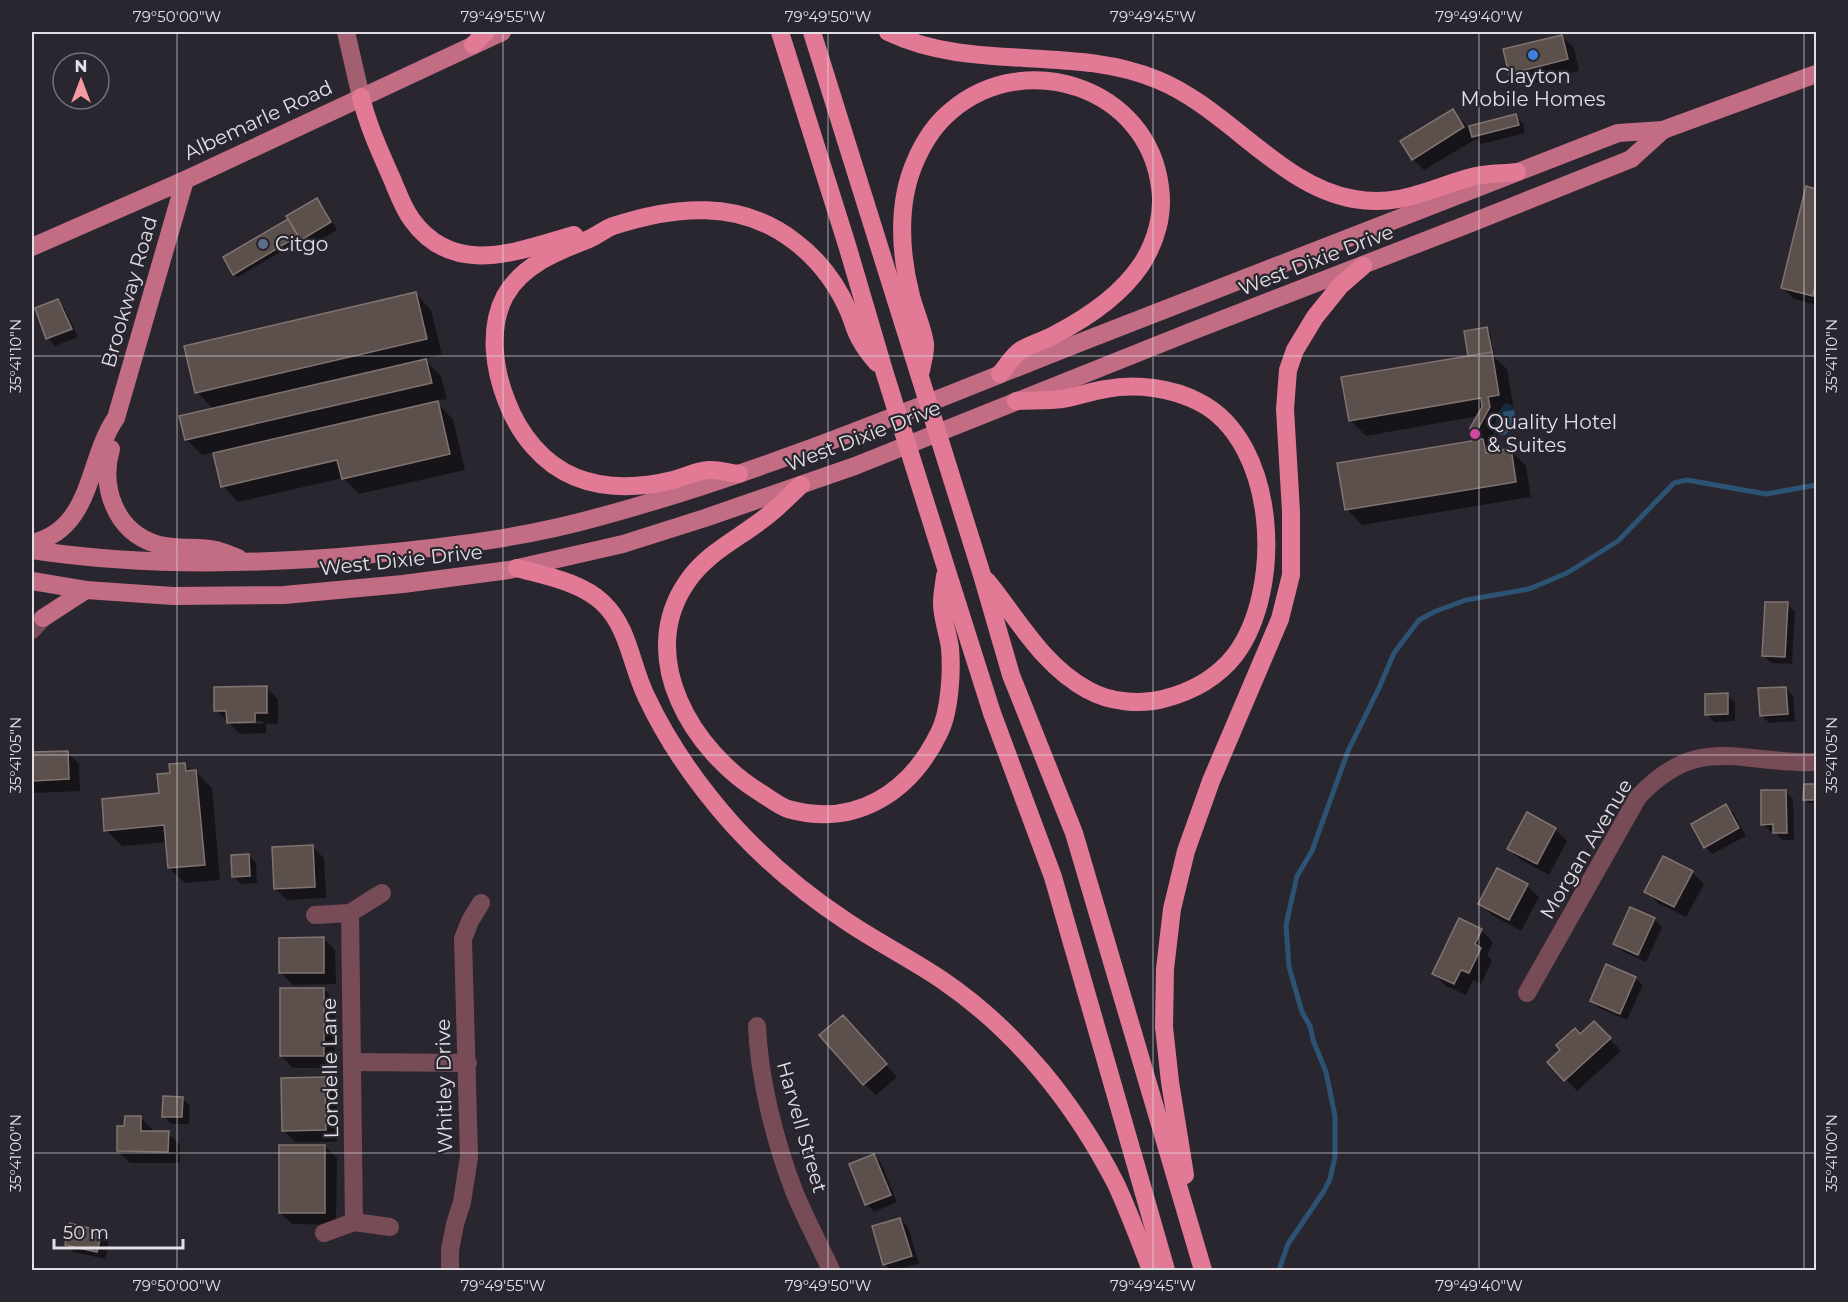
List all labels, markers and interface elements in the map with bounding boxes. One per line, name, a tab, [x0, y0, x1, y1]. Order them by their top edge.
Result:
text: 79°50'00"W	[133, 7, 221, 26]
text: 79°49'55"W	[460, 7, 546, 26]
text: 79°49'50"W	[785, 7, 872, 26]
text: 79°49'45"W	[1110, 7, 1196, 26]
text: 79°49'40"W	[1435, 7, 1523, 26]
marker: Clayton Mobile Homes	[1526, 48, 1540, 62]
north arrow	[51, 51, 111, 111]
text: N	[75, 57, 87, 76]
place label: Clayton Mobile Homes	[1460, 64, 1606, 111]
street label: Albemarle Road	[180, 75, 336, 165]
street label: Brookway Road	[96, 214, 162, 370]
street label: West Dixie Drive	[1235, 219, 1397, 301]
place label: Citgo	[275, 232, 328, 256]
marker: Citgo	[256, 237, 270, 251]
text: 35°41'10"N	[6, 319, 25, 393]
text: 35°41'10"N	[1822, 319, 1841, 393]
street label: West Dixie Drive	[782, 395, 944, 477]
place label: Quality Hotel & Suites	[1487, 410, 1617, 457]
marker: Quality Hotel & Suites	[1468, 427, 1482, 441]
street label: West Dixie Drive	[318, 539, 484, 581]
text: 35°41'05"N	[6, 717, 25, 793]
text: 35°41'05"N	[1822, 717, 1841, 793]
street label: Morgan Avenue	[1535, 775, 1637, 923]
street label: Londelle Lane	[317, 998, 343, 1138]
street label: Whitley Drive	[431, 1019, 457, 1153]
street label: Harvell Street	[772, 1059, 832, 1195]
text: 35°41'00"N	[6, 1114, 25, 1192]
text: 35°41'00"N	[1822, 1114, 1841, 1192]
scale bar	[54, 1212, 183, 1250]
text: 50 m	[63, 1222, 109, 1244]
text: 79°50'00"W	[133, 1276, 221, 1295]
text: 79°49'55"W	[460, 1276, 546, 1295]
text: 79°49'50"W	[785, 1276, 872, 1295]
text: 79°49'45"W	[1110, 1276, 1196, 1295]
text: 79°49'40"W	[1435, 1276, 1523, 1295]

